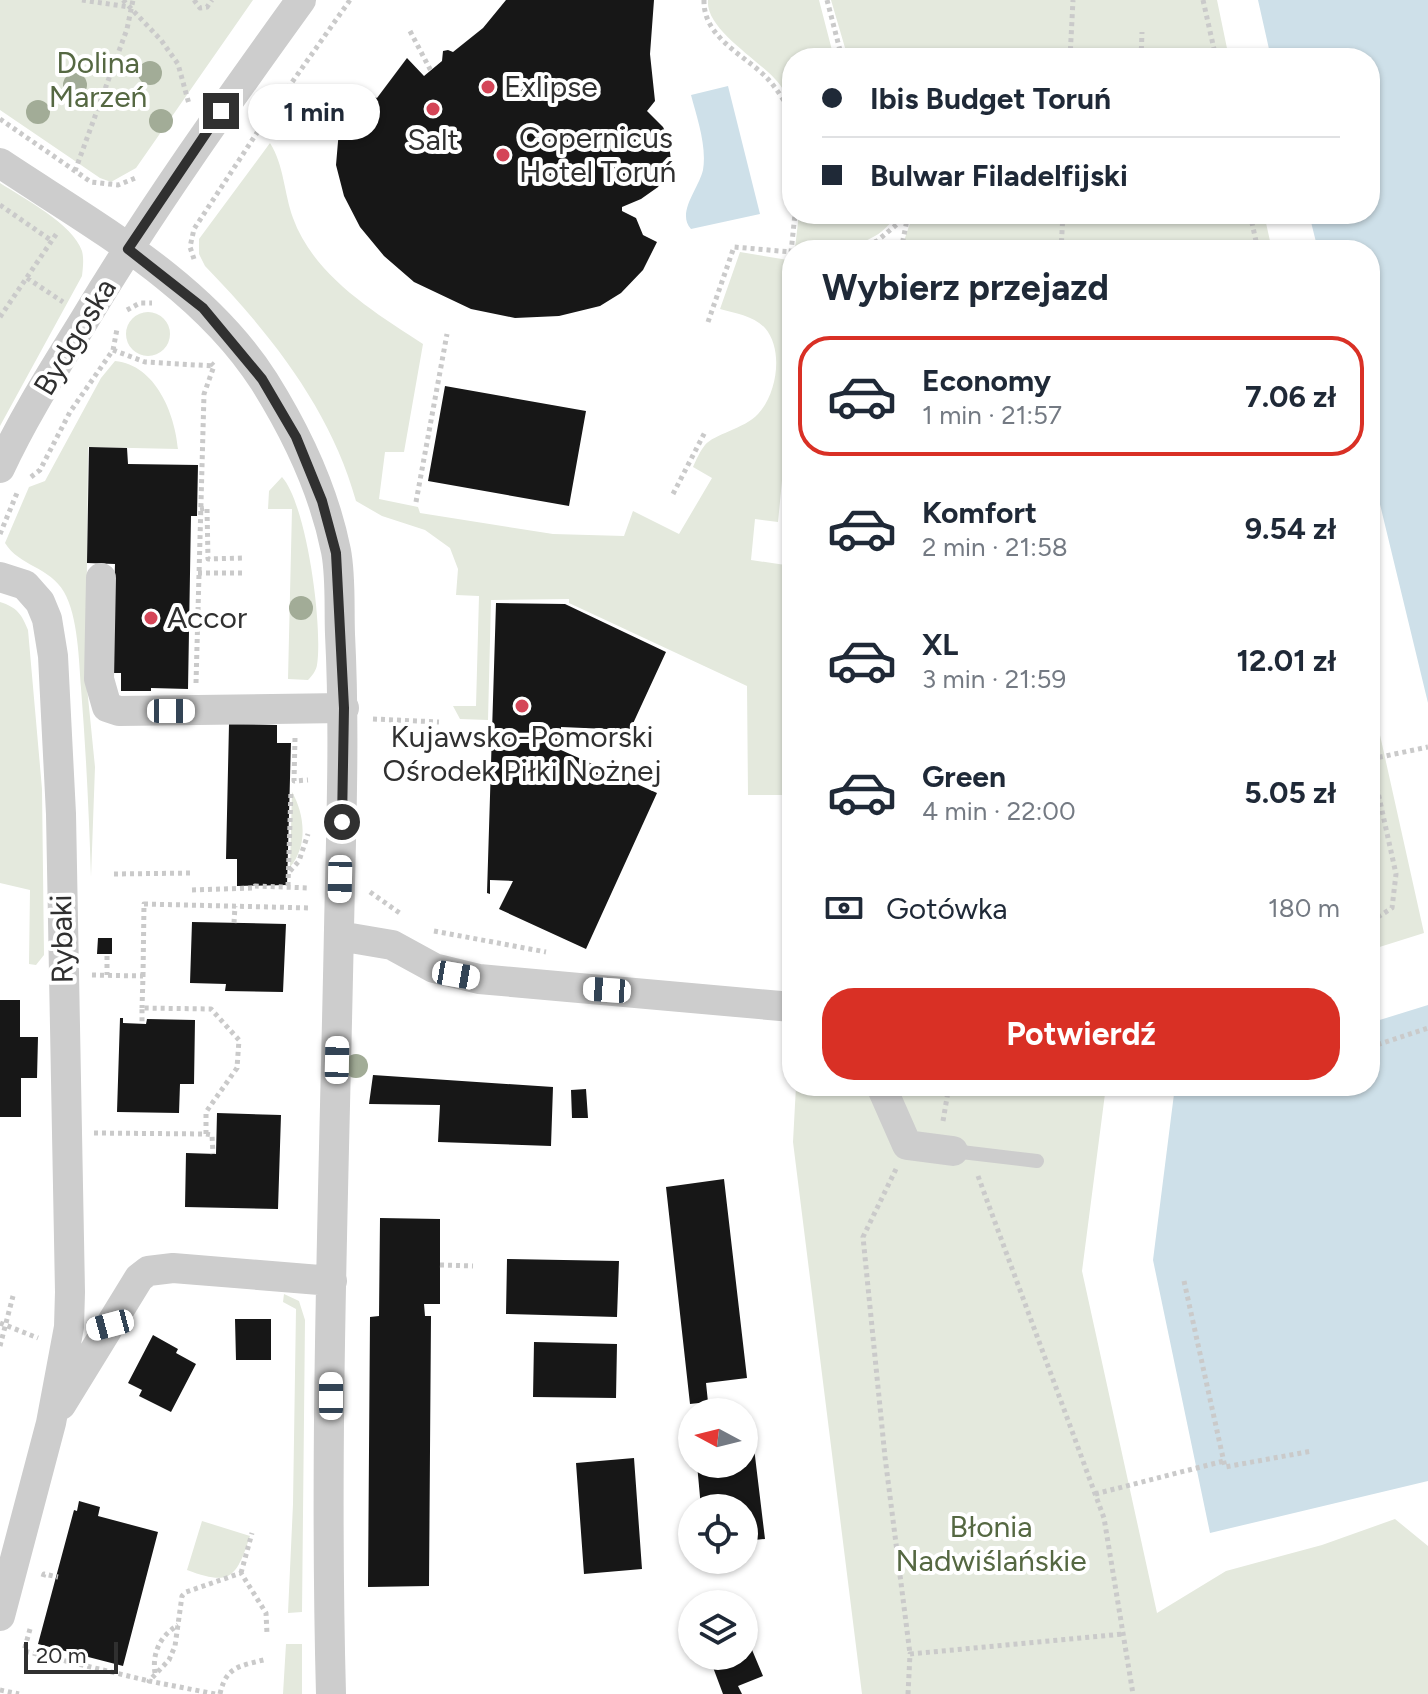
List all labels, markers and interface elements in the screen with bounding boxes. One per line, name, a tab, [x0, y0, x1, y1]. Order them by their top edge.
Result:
park label: Dolina Marzeń	[49, 44, 147, 115]
place label: Exlipse	[504, 68, 598, 105]
marker: Exlipse	[479, 78, 497, 96]
text: Ibis Budget Toruń	[870, 80, 1111, 117]
callout: 1 min	[249, 83, 381, 139]
route end	[203, 93, 239, 129]
text: 1 min	[283, 96, 345, 128]
marker: Salt	[424, 100, 442, 118]
place label: Copernicus Hotel Toruń	[519, 119, 676, 190]
place label: Salt	[407, 121, 459, 158]
marker: Copernicus Hotel Toruń	[494, 146, 512, 164]
text: Bulwar Filadelfijski	[870, 157, 1128, 194]
text: Wybierz przejazd	[822, 266, 1109, 309]
street label: Bydgoska	[25, 272, 124, 402]
icon: car	[826, 360, 898, 432]
text: Economy	[922, 362, 1051, 399]
text: 7.06 zł	[1245, 378, 1336, 415]
text: 1 min · 21:57	[922, 399, 1062, 431]
icon: car	[826, 492, 898, 564]
text: Komfort	[922, 494, 1037, 531]
text: 9.54 zł	[1245, 510, 1336, 547]
text: 2 min · 21:58	[922, 531, 1068, 563]
place label: Accor	[167, 599, 247, 636]
marker: Accor	[142, 609, 160, 627]
icon: car	[826, 624, 898, 696]
text: XL	[922, 626, 958, 663]
text: 12.01 zł	[1236, 642, 1336, 679]
text: 3 min · 21:59	[922, 663, 1066, 695]
marker: Kujawsko-Pomorski Ośrodek Piłki Nożnej	[513, 697, 531, 715]
car	[147, 699, 195, 723]
place label: Kujawsko-Pomorski Ośrodek Piłki Nożnej	[382, 718, 662, 789]
icon: car	[826, 756, 898, 828]
text: Green	[922, 758, 1006, 795]
text: 5.05 zł	[1244, 774, 1336, 811]
text: 4 min · 22:00	[922, 795, 1076, 827]
route start	[324, 804, 360, 840]
car	[328, 855, 352, 903]
icon: cash	[822, 886, 866, 930]
text: Gotówka	[886, 890, 1008, 927]
text: 180 m	[1268, 892, 1340, 924]
street label: Rybaki	[42, 894, 81, 984]
car	[430, 959, 482, 991]
car	[582, 976, 632, 1004]
button: Potwierdź	[822, 988, 1340, 1080]
car	[325, 1036, 349, 1084]
car	[84, 1307, 136, 1343]
car	[319, 1372, 343, 1420]
north arrow	[678, 1398, 758, 1478]
map controls	[678, 1398, 758, 1670]
button: locate	[678, 1494, 758, 1574]
park label: Błonia Nadwiślańskie	[895, 1508, 1087, 1579]
button: layers	[678, 1590, 758, 1670]
scale bar	[24, 1638, 118, 1674]
text: 20 m	[36, 1642, 87, 1669]

